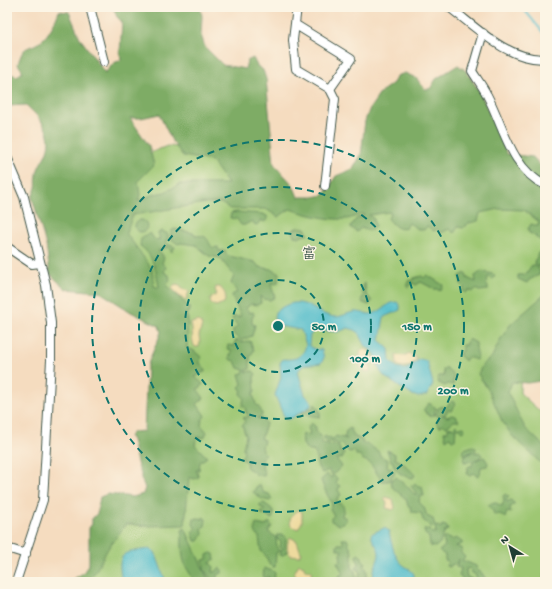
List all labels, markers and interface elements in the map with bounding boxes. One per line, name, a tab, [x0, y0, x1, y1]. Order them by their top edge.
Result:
district label: 富	[301, 245, 317, 264]
centre of rings	[271, 319, 285, 333]
text: 50 m	[312, 321, 337, 335]
text: 150 m	[401, 321, 432, 335]
text: 100 m	[349, 353, 380, 367]
text: 200 m	[438, 385, 469, 399]
north arrow	[490, 527, 530, 567]
text: N	[499, 534, 512, 548]

